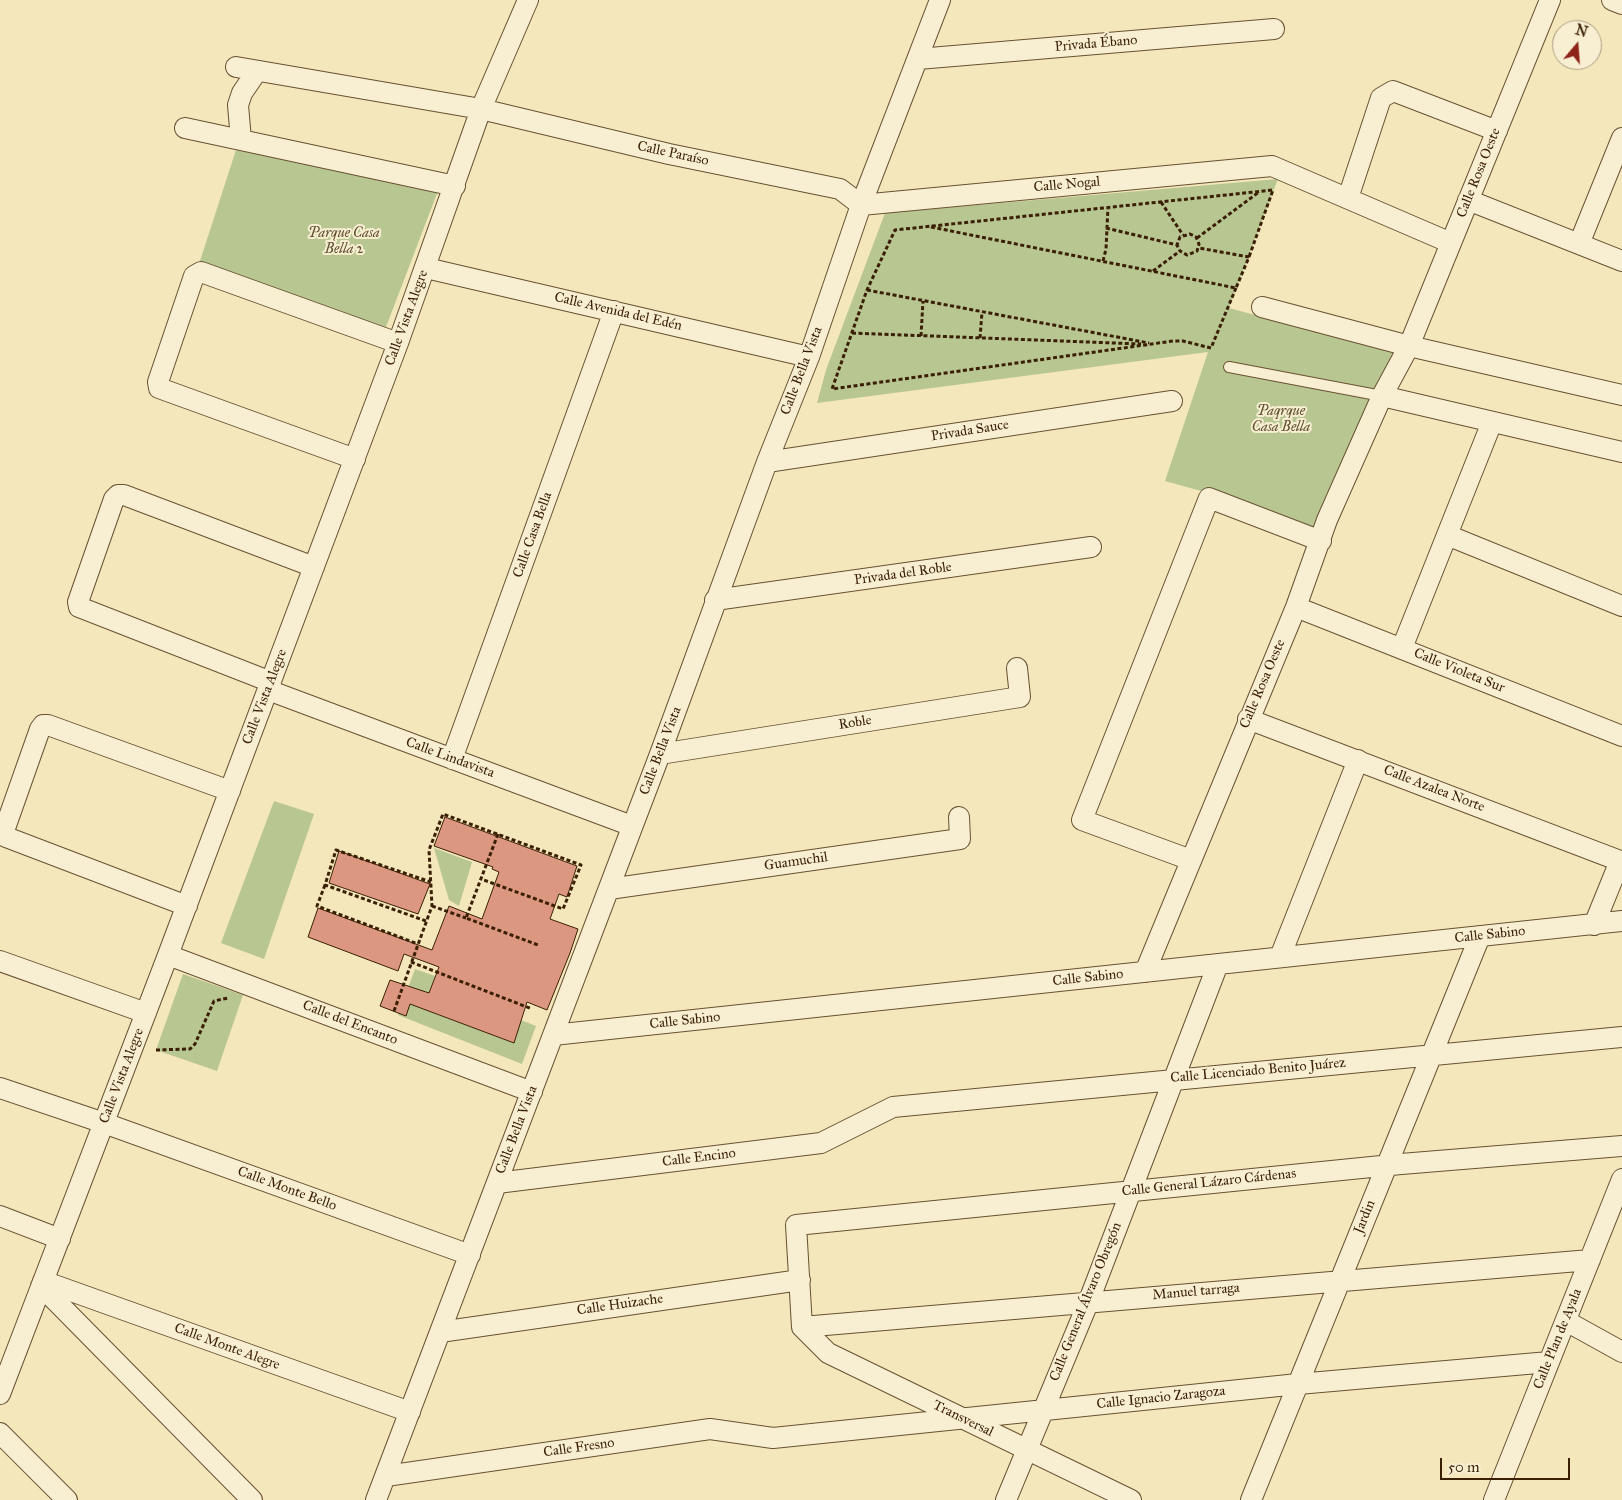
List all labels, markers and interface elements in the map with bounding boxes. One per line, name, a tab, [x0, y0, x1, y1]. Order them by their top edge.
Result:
north arrow	[1552, 20, 1602, 70]
text: N	[1573, 21, 1590, 41]
street label: Privada Ébano	[1054, 32, 1138, 56]
street label: Calle Rosa Oeste	[1453, 126, 1505, 220]
street label: Calle Paraíso	[636, 138, 710, 170]
street label: Calle Nogal	[1033, 174, 1101, 196]
park label: Parque Casa Bella 2	[308, 226, 380, 258]
street label: Calle Vista Alegre	[382, 268, 432, 368]
street label: Calle Avenida del Edén	[553, 289, 683, 335]
street label: Calle Bella Vista	[777, 325, 827, 417]
park label: Paqrque Casa Bella	[1252, 404, 1310, 437]
street label: Privada Sauce	[930, 417, 1010, 445]
street label: Calle Casa Bella	[510, 490, 556, 580]
street label: Privada del Roble	[853, 559, 953, 589]
street label: Calle Rosa Oeste	[1237, 637, 1289, 731]
street label: Calle Violeta Sur	[1411, 645, 1507, 697]
street label: Calle Vista Alegre	[239, 647, 291, 747]
street label: Calle Bella Vista	[636, 705, 686, 797]
street label: Roble	[837, 712, 873, 734]
street label: Calle Lindavista	[403, 734, 497, 782]
street label: Calle Azalea Norte	[1381, 762, 1487, 816]
street label: Guamuchil	[763, 849, 829, 875]
street label: Calle Sabino	[1454, 923, 1526, 947]
street label: Calle Sabino	[1052, 966, 1124, 990]
street label: Calle del Encanto	[300, 997, 400, 1049]
street label: Calle Sabino	[649, 1009, 721, 1033]
street label: Calle Vista Alegre	[96, 1026, 148, 1126]
street label: Calle Licenciado Benito Juárez	[1170, 1055, 1346, 1087]
street label: Calle Bella Vista	[492, 1084, 542, 1176]
street label: Calle Encino	[661, 1145, 737, 1171]
street label: Calle Monte Bello	[235, 1163, 339, 1215]
street label: Calle General Lázaro Cárdenas	[1121, 1165, 1297, 1201]
street label: Jardin	[1351, 1198, 1379, 1236]
street label: Calle General Álvaro Obregón	[1046, 1220, 1126, 1384]
street label: Manuel tarraga	[1152, 1280, 1240, 1304]
street label: Calle Plan de Ayala	[1530, 1286, 1586, 1392]
street label: Calle Huizache	[576, 1291, 664, 1319]
street label: Calle Monte Alegre	[172, 1320, 282, 1374]
street label: Calle Ignacio Zaragoza	[1096, 1383, 1226, 1413]
street label: Transversal	[930, 1397, 996, 1441]
street label: Calle Fresno	[542, 1435, 616, 1461]
scale bar	[1442, 1448, 1572, 1480]
text: 50 m	[1448, 1458, 1480, 1476]

